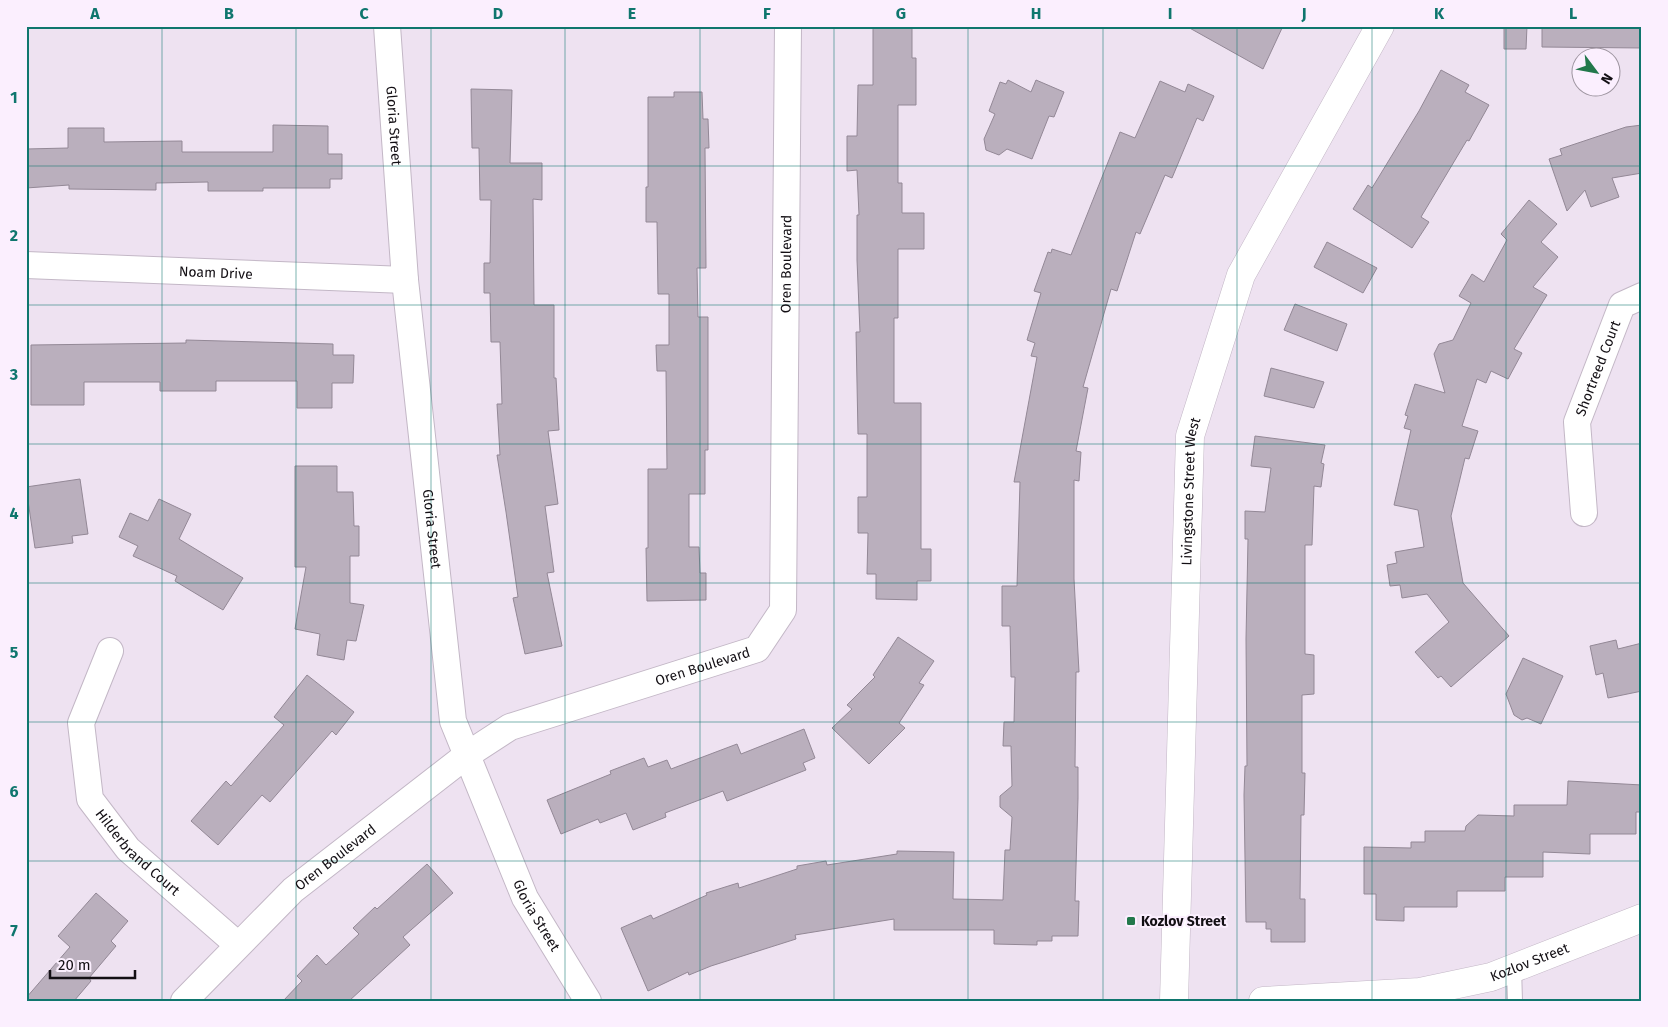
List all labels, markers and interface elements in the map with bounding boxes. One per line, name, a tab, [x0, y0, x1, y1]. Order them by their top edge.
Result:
text: A	[89, 4, 100, 23]
text: B	[224, 4, 234, 23]
text: C	[359, 4, 369, 23]
text: D	[493, 4, 503, 23]
text: E	[628, 4, 636, 23]
text: F	[763, 4, 771, 23]
text: G	[896, 4, 906, 23]
text: H	[1031, 4, 1041, 23]
text: I	[1168, 4, 1172, 23]
text: J	[1300, 4, 1307, 23]
text: K	[1434, 4, 1445, 23]
text: L	[1569, 4, 1577, 23]
north arrow	[1570, 48, 1620, 98]
text: N	[1597, 70, 1616, 87]
street label: Gloria Street	[383, 85, 405, 167]
text: 1	[10, 88, 18, 107]
street label: Oren Boulevard	[777, 215, 795, 313]
text: 2	[10, 226, 18, 245]
street label: Noam Drive	[179, 263, 253, 282]
street label: Shortreed Court	[1572, 317, 1624, 418]
text: 3	[9, 365, 18, 384]
street label: Livingstone Street West	[1178, 414, 1204, 566]
street label: Gloria Street	[419, 488, 445, 570]
text: 4	[9, 504, 19, 523]
text: 5	[10, 643, 19, 662]
street label: Oren Boulevard	[653, 643, 752, 689]
text: 6	[9, 782, 19, 801]
street label: Hilderbrand Court	[92, 805, 184, 900]
street label: Oren Boulevard	[291, 820, 379, 894]
street label: Gloria Street	[510, 877, 564, 955]
place label: Kozlov Street	[1141, 913, 1227, 930]
marker: Kozlov Street	[1125, 915, 1137, 927]
text: 7	[10, 921, 18, 940]
street label: Kozlov Street	[1488, 939, 1572, 985]
scale bar	[50, 947, 135, 979]
text: 20 m	[58, 956, 91, 974]

